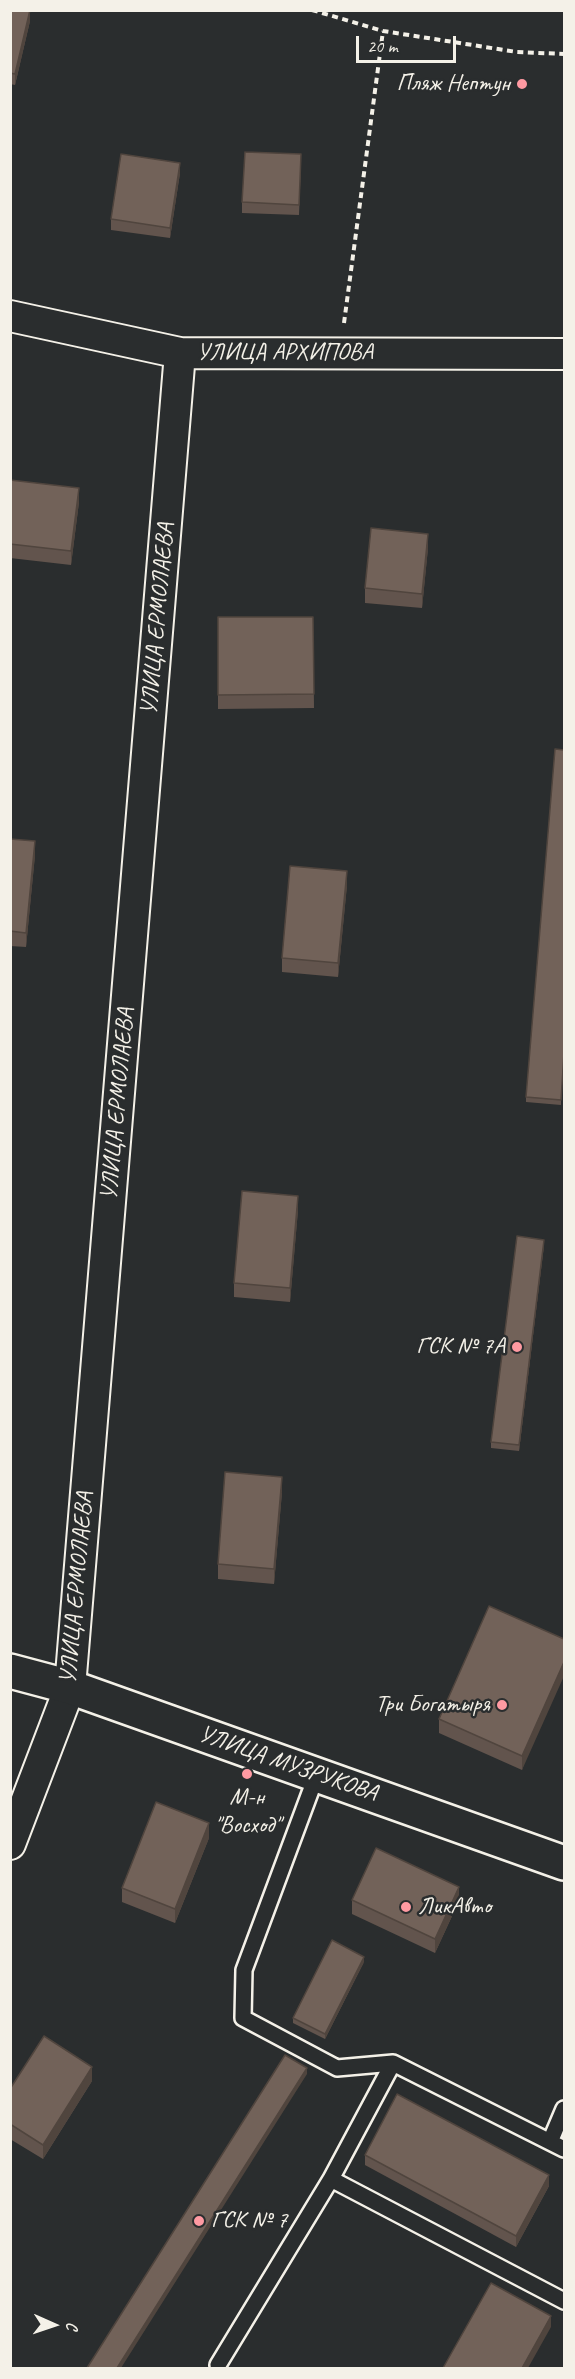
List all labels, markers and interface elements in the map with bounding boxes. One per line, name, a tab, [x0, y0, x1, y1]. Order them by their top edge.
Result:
scale bar	[359, 24, 460, 62]
text: 20 m	[367, 35, 398, 57]
place label: Пляж Нептун	[396, 70, 510, 98]
marker: Пляж Нептун	[515, 77, 529, 91]
street label: УЛИЦА АРХИПОВА	[197, 339, 373, 367]
street label: УЛИЦА ЕРМОЛАЕВА	[135, 522, 181, 716]
street label: УЛИЦА ЕРМОЛАЕВА	[95, 1007, 141, 1201]
place label: ГСК № 7А	[416, 1333, 505, 1361]
marker: ГСК № 7А	[510, 1340, 524, 1354]
street label: УЛИЦА ЕРМОЛАЕВА	[54, 1491, 100, 1685]
place label: Три Богатыря	[375, 1691, 490, 1719]
marker: Три Богатыря	[495, 1698, 509, 1712]
street label: УЛИЦА МУЗРУКОВА	[195, 1720, 381, 1808]
marker: М-н "Восход"	[240, 1767, 254, 1781]
place label: М-н "Восход"	[214, 1784, 280, 1840]
place label: ЛикАвто	[418, 1893, 491, 1921]
marker: ЛикАвто	[399, 1900, 413, 1914]
place label: ГСК № 7	[211, 2207, 288, 2235]
marker: ГСК № 7	[192, 2214, 206, 2228]
north arrow	[24, 2295, 84, 2355]
text: С	[62, 2321, 82, 2330]

